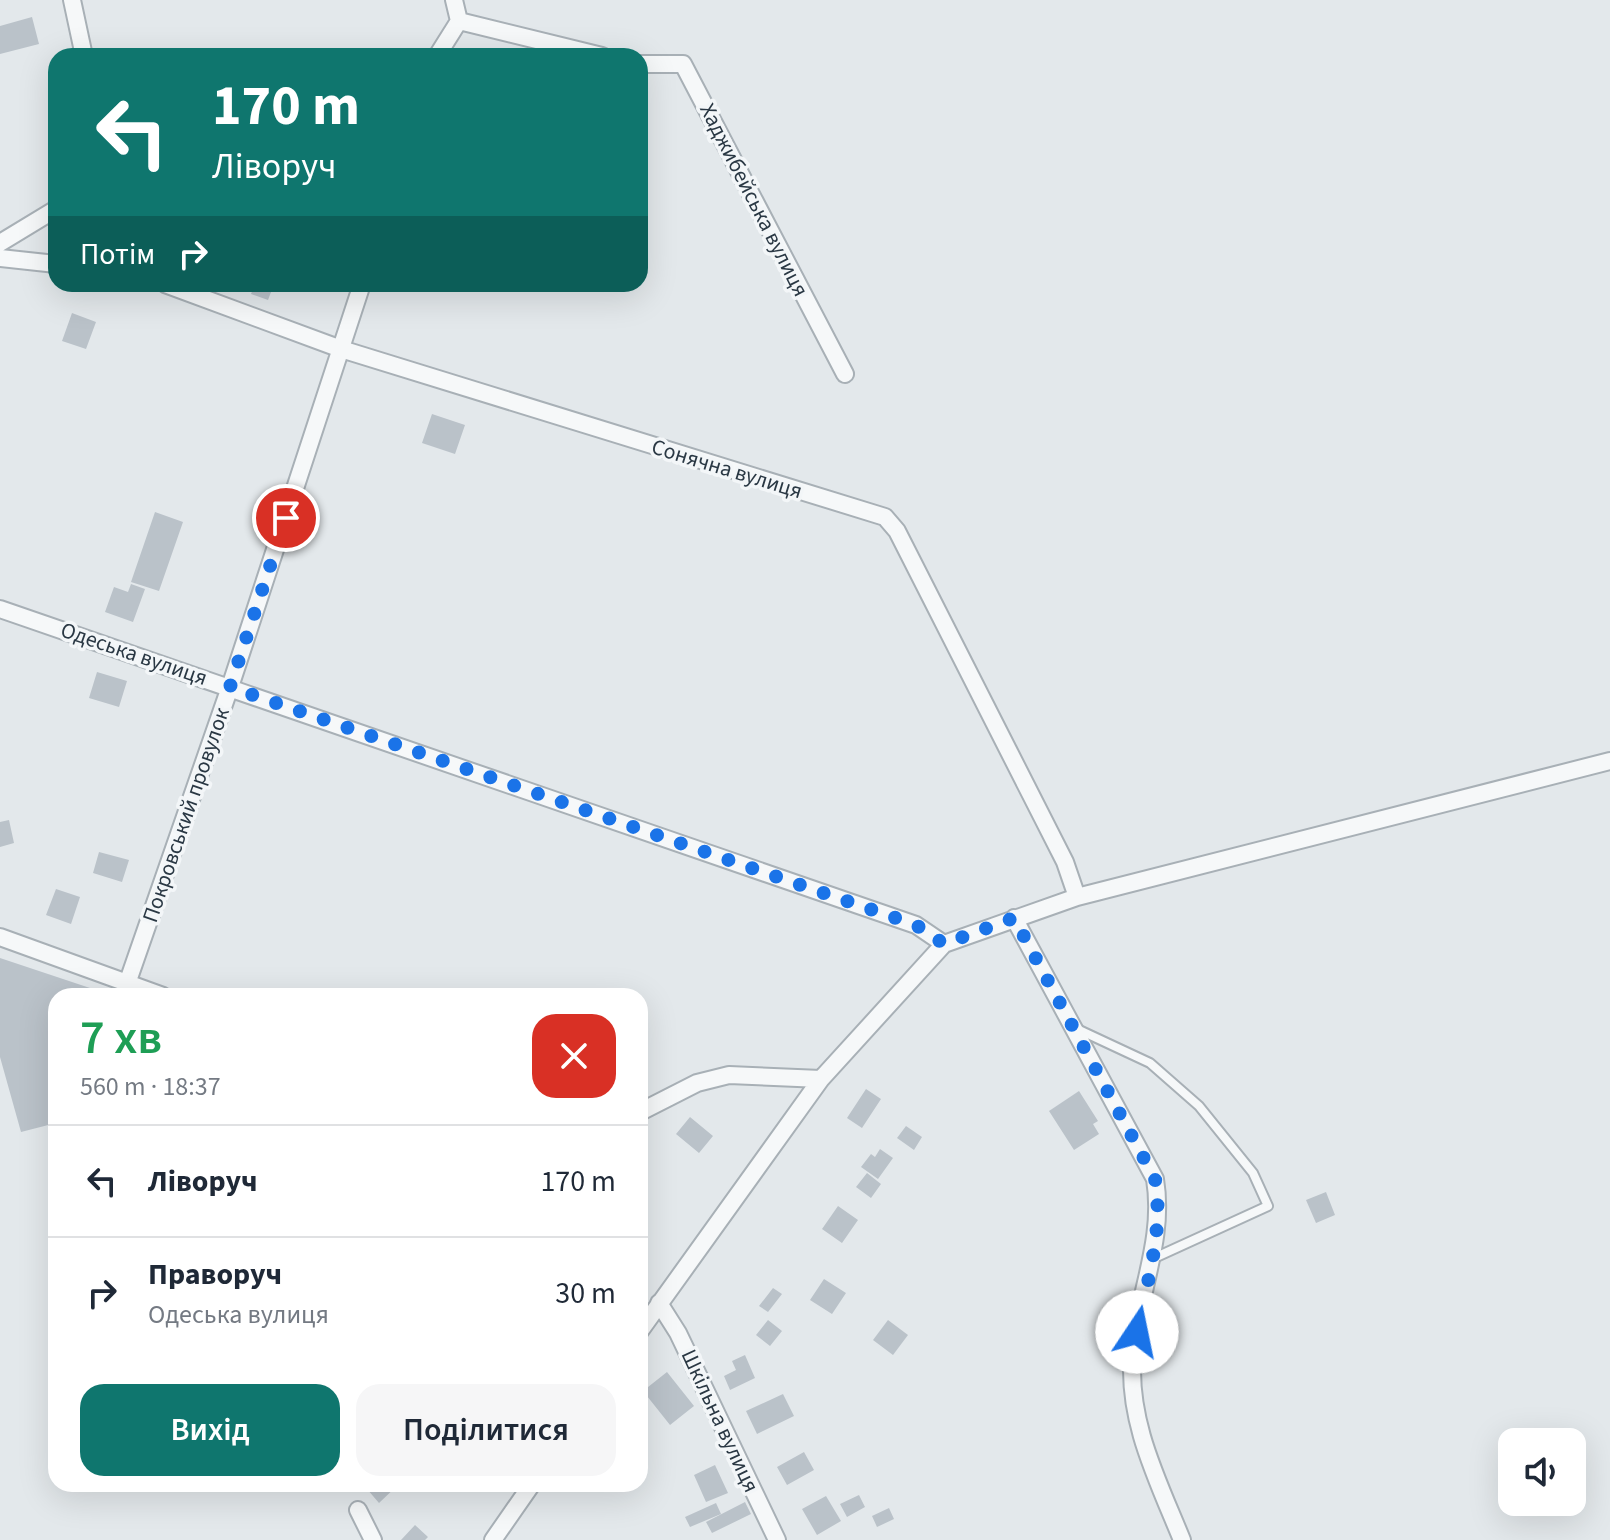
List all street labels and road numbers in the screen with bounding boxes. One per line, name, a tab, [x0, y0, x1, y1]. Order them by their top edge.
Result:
street label: Хаджибейська вулиця	[691, 98, 817, 302]
street label: Сонячна вулиця	[648, 431, 806, 507]
street label: Одеська вулиця	[56, 614, 212, 694]
street label: Покровський провулок	[134, 703, 238, 927]
street label: Шкільна вулиця	[673, 1344, 767, 1498]

